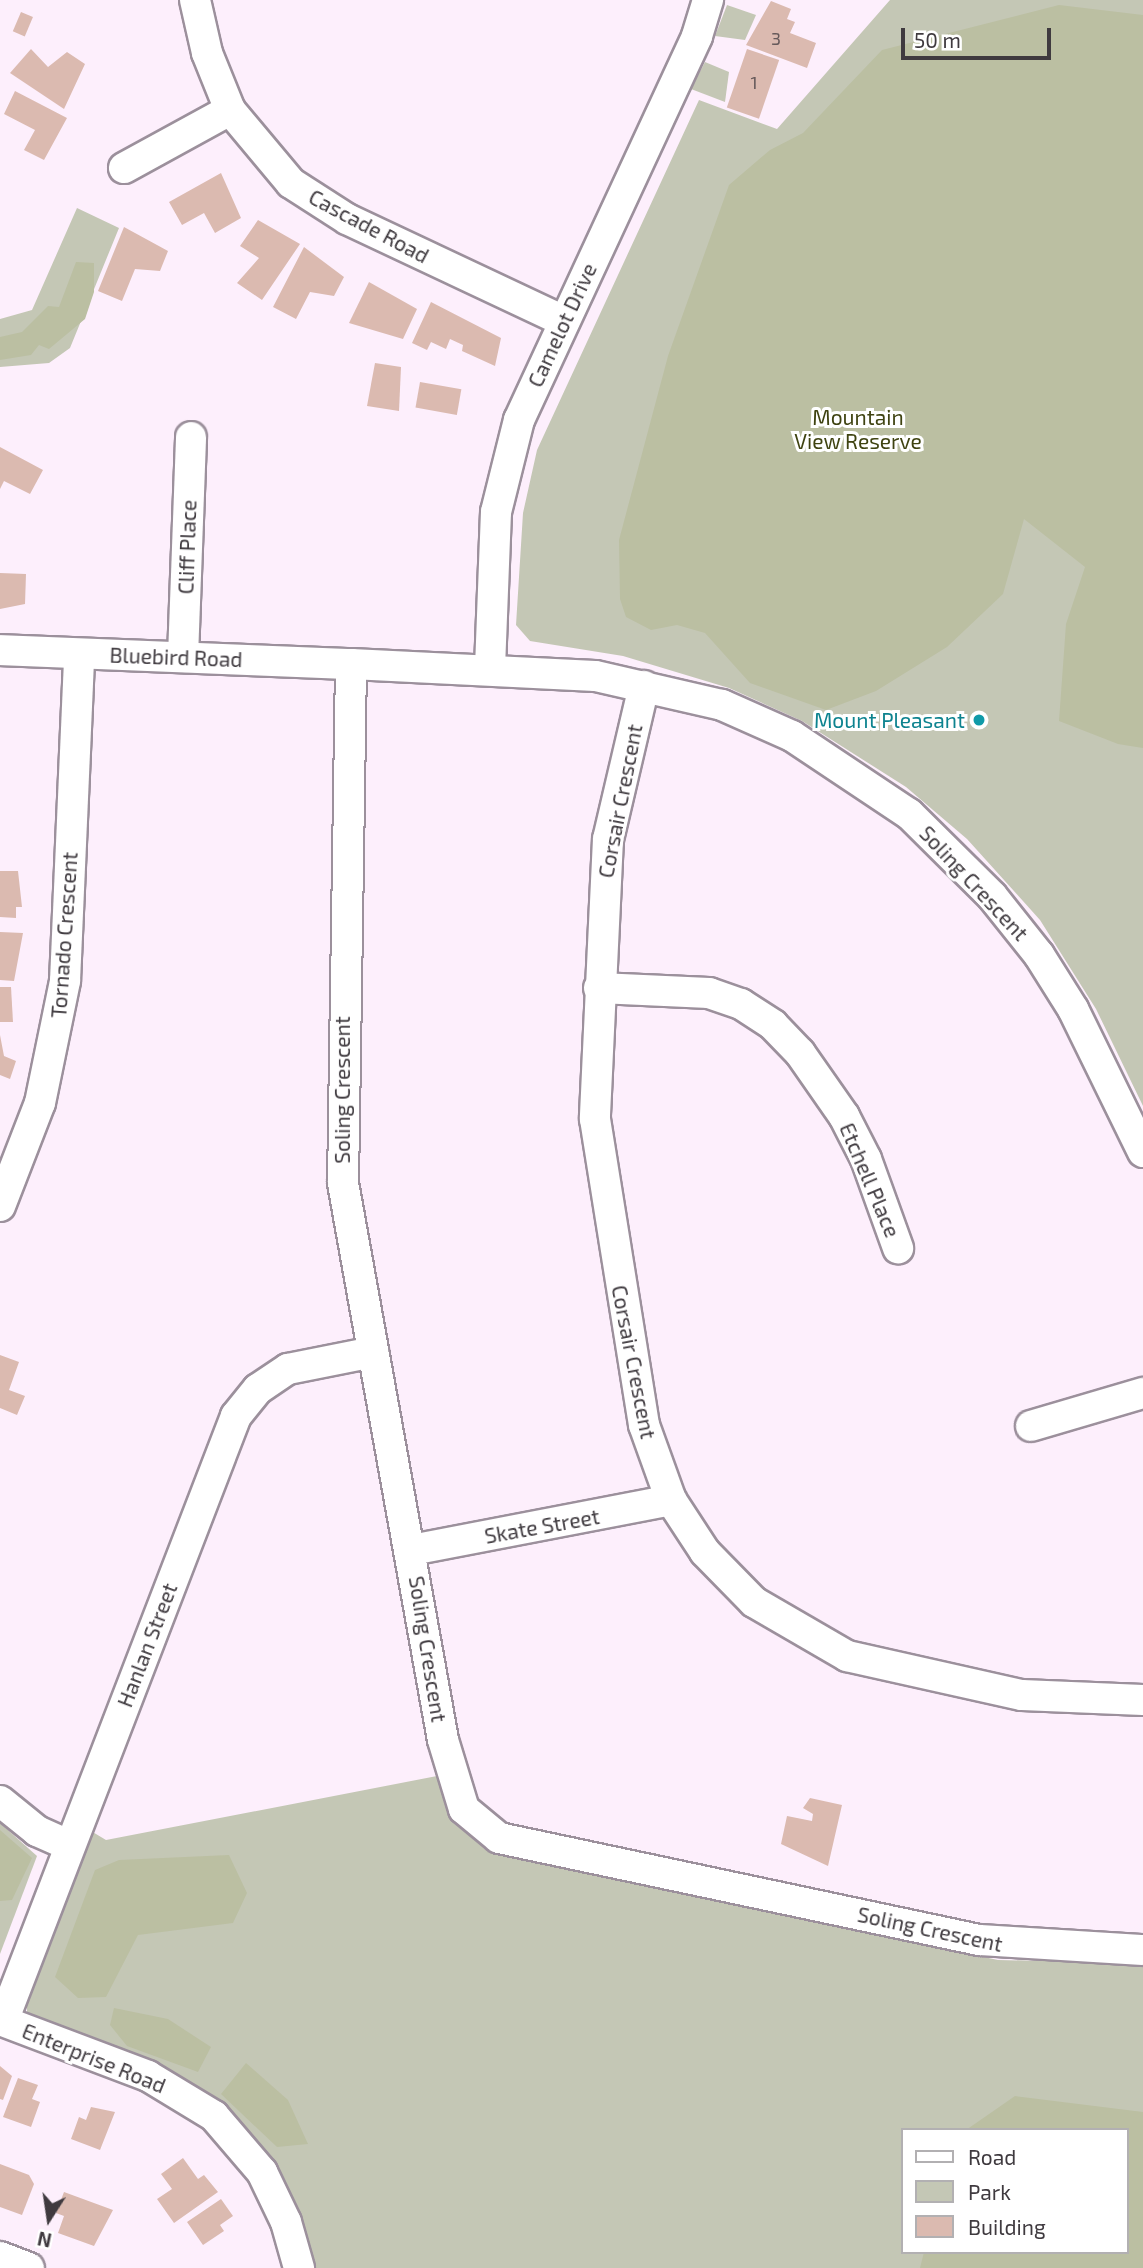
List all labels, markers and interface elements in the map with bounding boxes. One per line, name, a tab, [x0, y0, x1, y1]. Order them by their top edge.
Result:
scale bar	[905, 14, 1056, 58]
house number: 3	[771, 27, 781, 49]
text: 50 m	[914, 27, 961, 52]
house number: 1	[750, 71, 758, 93]
street label: Cascade Road	[305, 184, 433, 268]
street label: Camelot Drive	[522, 259, 602, 391]
park label: Mountain View Reserve	[794, 404, 922, 454]
street label: Cliff Place	[173, 499, 201, 595]
street label: Bluebird Road	[109, 642, 243, 672]
place label: Mount Pleasant	[814, 707, 965, 733]
marker: Mount Pleasant	[971, 712, 987, 728]
street label: Corsair Crescent	[593, 722, 647, 880]
street label: Soling Crescent	[915, 821, 1033, 945]
street label: Tornado Crescent	[46, 851, 82, 1019]
street label: Soling Crescent	[329, 1016, 355, 1164]
street label: Etchell Place	[835, 1119, 905, 1241]
street label: Corsair Crescent	[607, 1283, 661, 1441]
street label: Skate Street	[483, 1503, 601, 1549]
street label: Soling Crescent	[404, 1574, 452, 1724]
street label: Hanlan Street	[112, 1579, 182, 1711]
street label: Soling Crescent	[855, 1901, 1005, 1957]
street label: Enterprise Road	[19, 2018, 169, 2098]
legend	[902, 2128, 1129, 2254]
text: Road	[968, 2144, 1016, 2169]
text: Park	[968, 2179, 1011, 2204]
north arrow	[14, 2184, 84, 2254]
text: Building	[968, 2214, 1046, 2239]
text: N	[35, 2227, 54, 2253]

